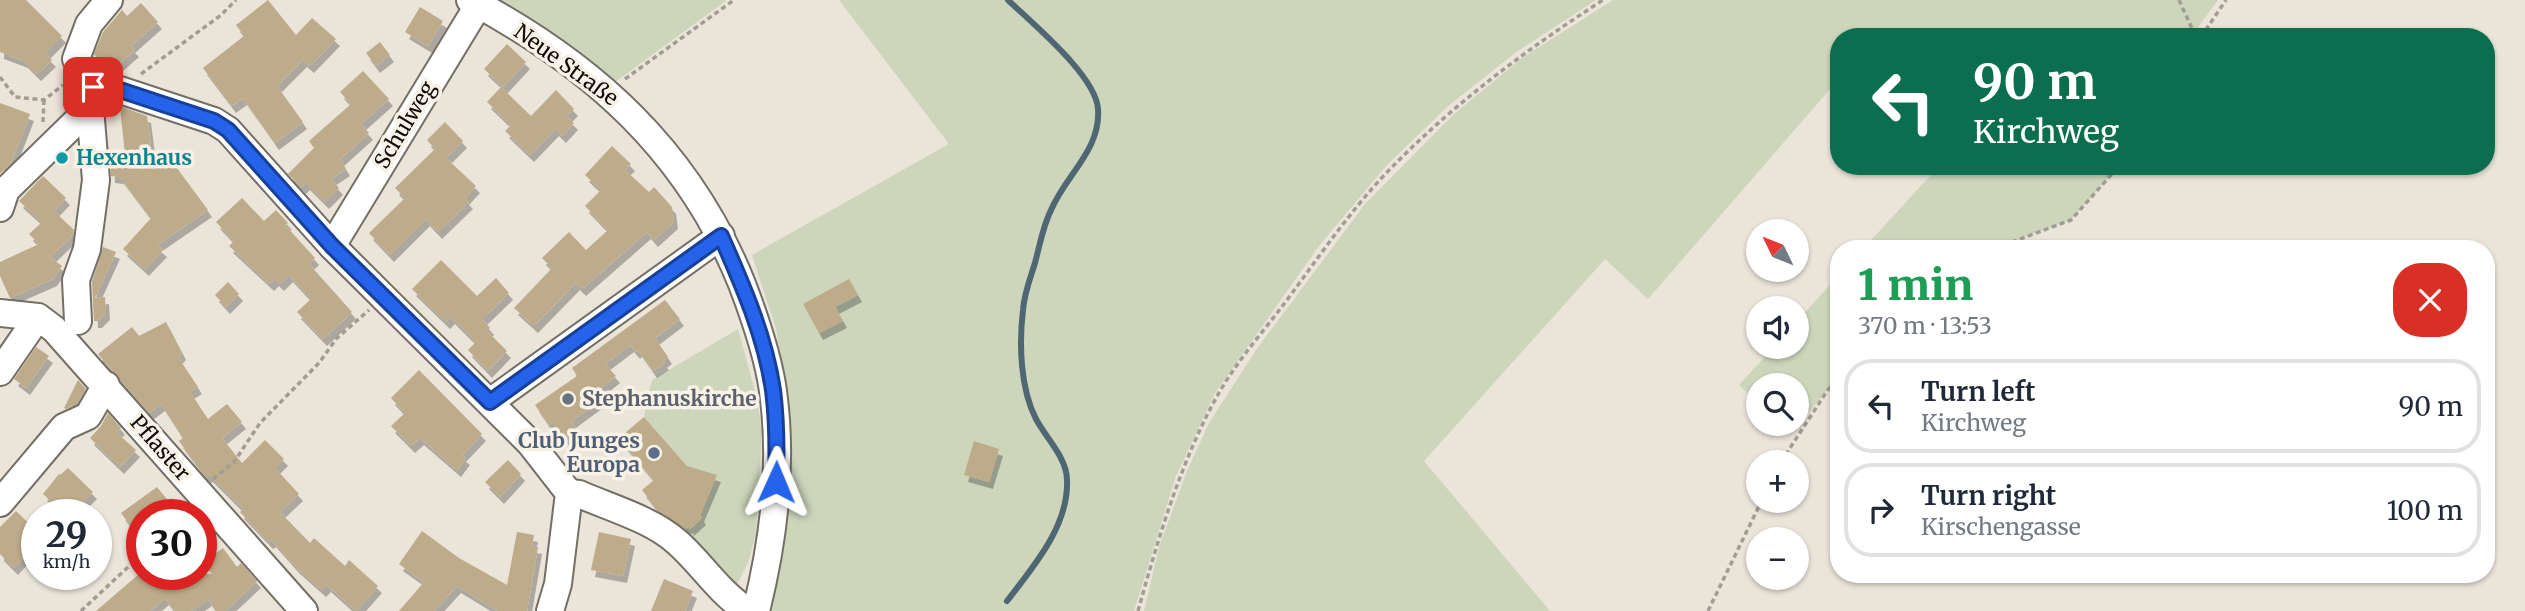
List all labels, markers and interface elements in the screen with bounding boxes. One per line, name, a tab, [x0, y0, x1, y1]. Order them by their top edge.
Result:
street label: Neue Straße	[509, 18, 624, 111]
text: 90 m	[1973, 51, 2097, 112]
icon: left	[1858, 56, 1949, 147]
pin	[63, 57, 123, 117]
icon: arrive	[74, 68, 112, 106]
street label: Schulweg	[368, 76, 441, 173]
text: Kirchweg	[1973, 112, 2119, 152]
place label: Hexenhaus	[76, 144, 192, 171]
marker: Hexenhaus	[54, 150, 70, 166]
north arrow	[1746, 219, 1810, 282]
map controls	[1746, 219, 1809, 590]
text: 1 min	[1858, 259, 1973, 311]
button: close	[2393, 263, 2467, 337]
button: sound	[1746, 296, 1809, 359]
text: 370 m · 13:53	[1858, 311, 1992, 340]
button: search	[1746, 373, 1809, 436]
text: Turn left	[1921, 375, 2035, 408]
place label: Stephanuskirche	[582, 385, 757, 412]
icon: left	[1862, 387, 1900, 425]
text: 90 m	[2399, 390, 2463, 423]
marker: Stephanuskirche	[560, 391, 576, 407]
text: Kirchweg	[1921, 408, 2026, 437]
street label: Pflaster	[124, 409, 196, 486]
place label: Club Junges Europa	[518, 427, 640, 478]
marker: Club Junges Europa	[646, 445, 662, 461]
position arrow	[739, 445, 813, 519]
button: +	[1746, 450, 1809, 513]
text: Turn right	[1921, 479, 2056, 512]
icon: right	[1862, 491, 1900, 529]
text: 100 m	[2387, 494, 2463, 527]
speed limit sign: 30	[126, 499, 217, 590]
text: Kirschengasse	[1921, 512, 2081, 541]
text: 29	[46, 513, 87, 557]
button: −	[1746, 527, 1809, 590]
text: km/h	[43, 550, 90, 573]

